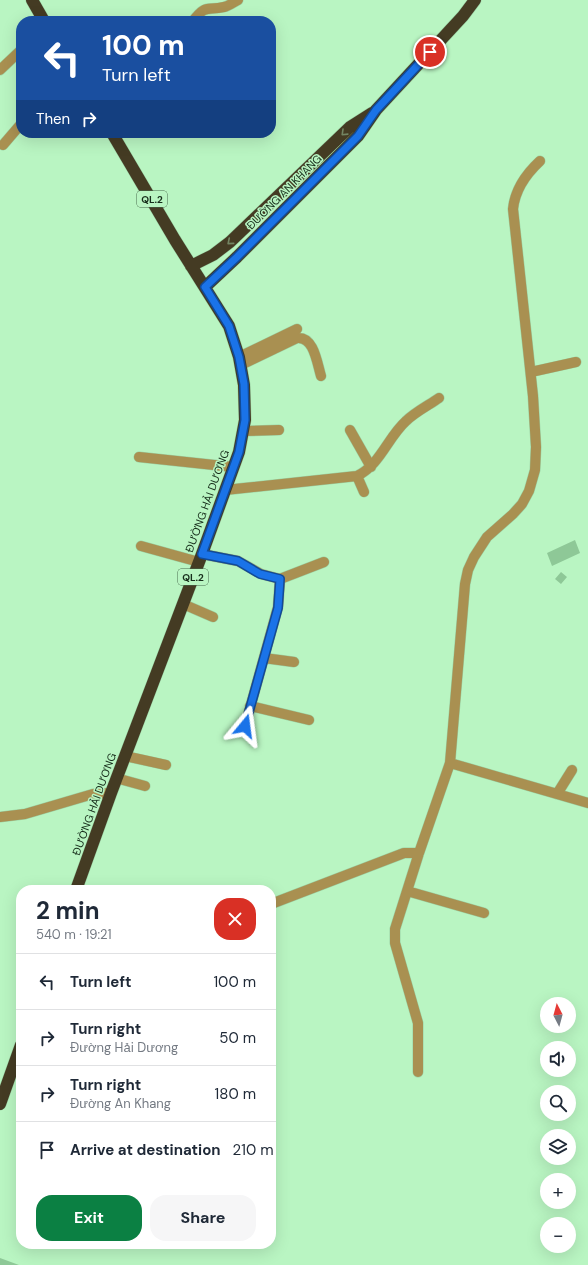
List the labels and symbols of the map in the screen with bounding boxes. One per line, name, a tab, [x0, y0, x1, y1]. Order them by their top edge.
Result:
pin	[413, 35, 447, 69]
one-way arrow	[341, 128, 349, 135]
street label: ĐƯỜNG AN KHANG	[244, 152, 324, 232]
road number: QL.2	[137, 191, 167, 207]
one-way arrow	[227, 237, 235, 244]
street label: ĐƯỜNG HẢI DƯƠNG	[182, 448, 232, 554]
road number: QL.2	[178, 569, 208, 585]
position arrow	[224, 705, 266, 747]
street label: ĐƯỜNG HẢI DƯƠNG	[69, 751, 119, 857]
north arrow	[540, 997, 576, 1033]

